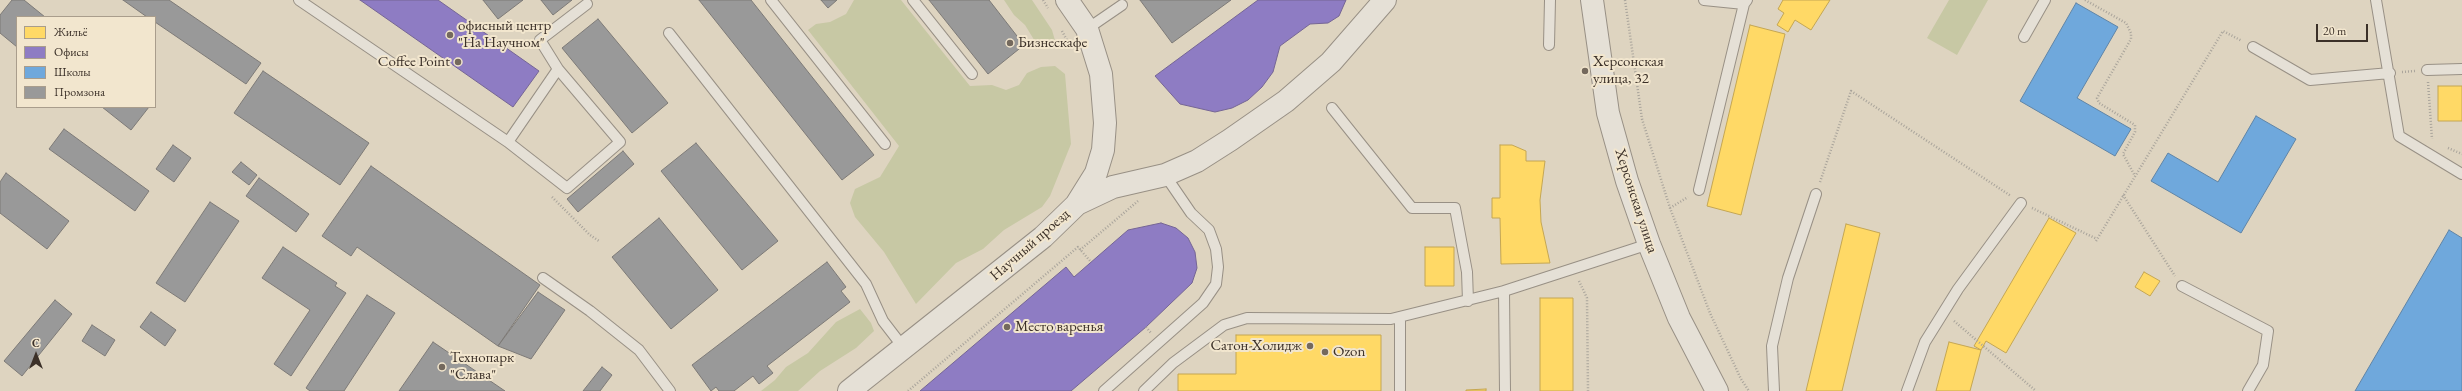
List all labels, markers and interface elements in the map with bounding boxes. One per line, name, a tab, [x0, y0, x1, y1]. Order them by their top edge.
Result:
legend	[16, 16, 156, 108]
scale bar	[2318, 16, 2370, 42]
place label: офисный центр "На Научном"	[458, 17, 551, 52]
text: 20 m	[2323, 23, 2346, 39]
text: Жильё	[54, 24, 87, 40]
marker: офисный центр "На Научном"	[445, 30, 455, 40]
place label: Бизнескафе	[1018, 34, 1087, 52]
marker: Бизнескафе	[1005, 38, 1015, 48]
text: Офисы	[54, 44, 89, 60]
place label: Coffee Point	[378, 53, 450, 71]
place label: Херсонская улица, 32	[1593, 53, 1664, 88]
marker: Coffee Point	[453, 57, 463, 67]
text: Школы	[54, 64, 91, 80]
marker: Херсонская улица, 32	[1580, 66, 1590, 76]
text: Промзона	[54, 84, 105, 100]
street label: Херсонская улица	[1611, 146, 1661, 256]
street label: Научный проезд	[986, 205, 1074, 285]
place label: Место варенья	[1015, 318, 1103, 336]
marker: Место варенья	[1002, 322, 1012, 332]
north arrow	[16, 335, 56, 375]
text: С	[32, 336, 40, 350]
place label: Сатон-Холидж	[1210, 337, 1302, 355]
marker: Сатон-Холидж	[1305, 341, 1315, 351]
place label: Ozon	[1333, 343, 1365, 361]
marker: Ozon	[1320, 347, 1330, 357]
place label: Технопарк "Слава"	[450, 349, 514, 384]
marker: Технопарк "Слава"	[437, 362, 447, 372]

